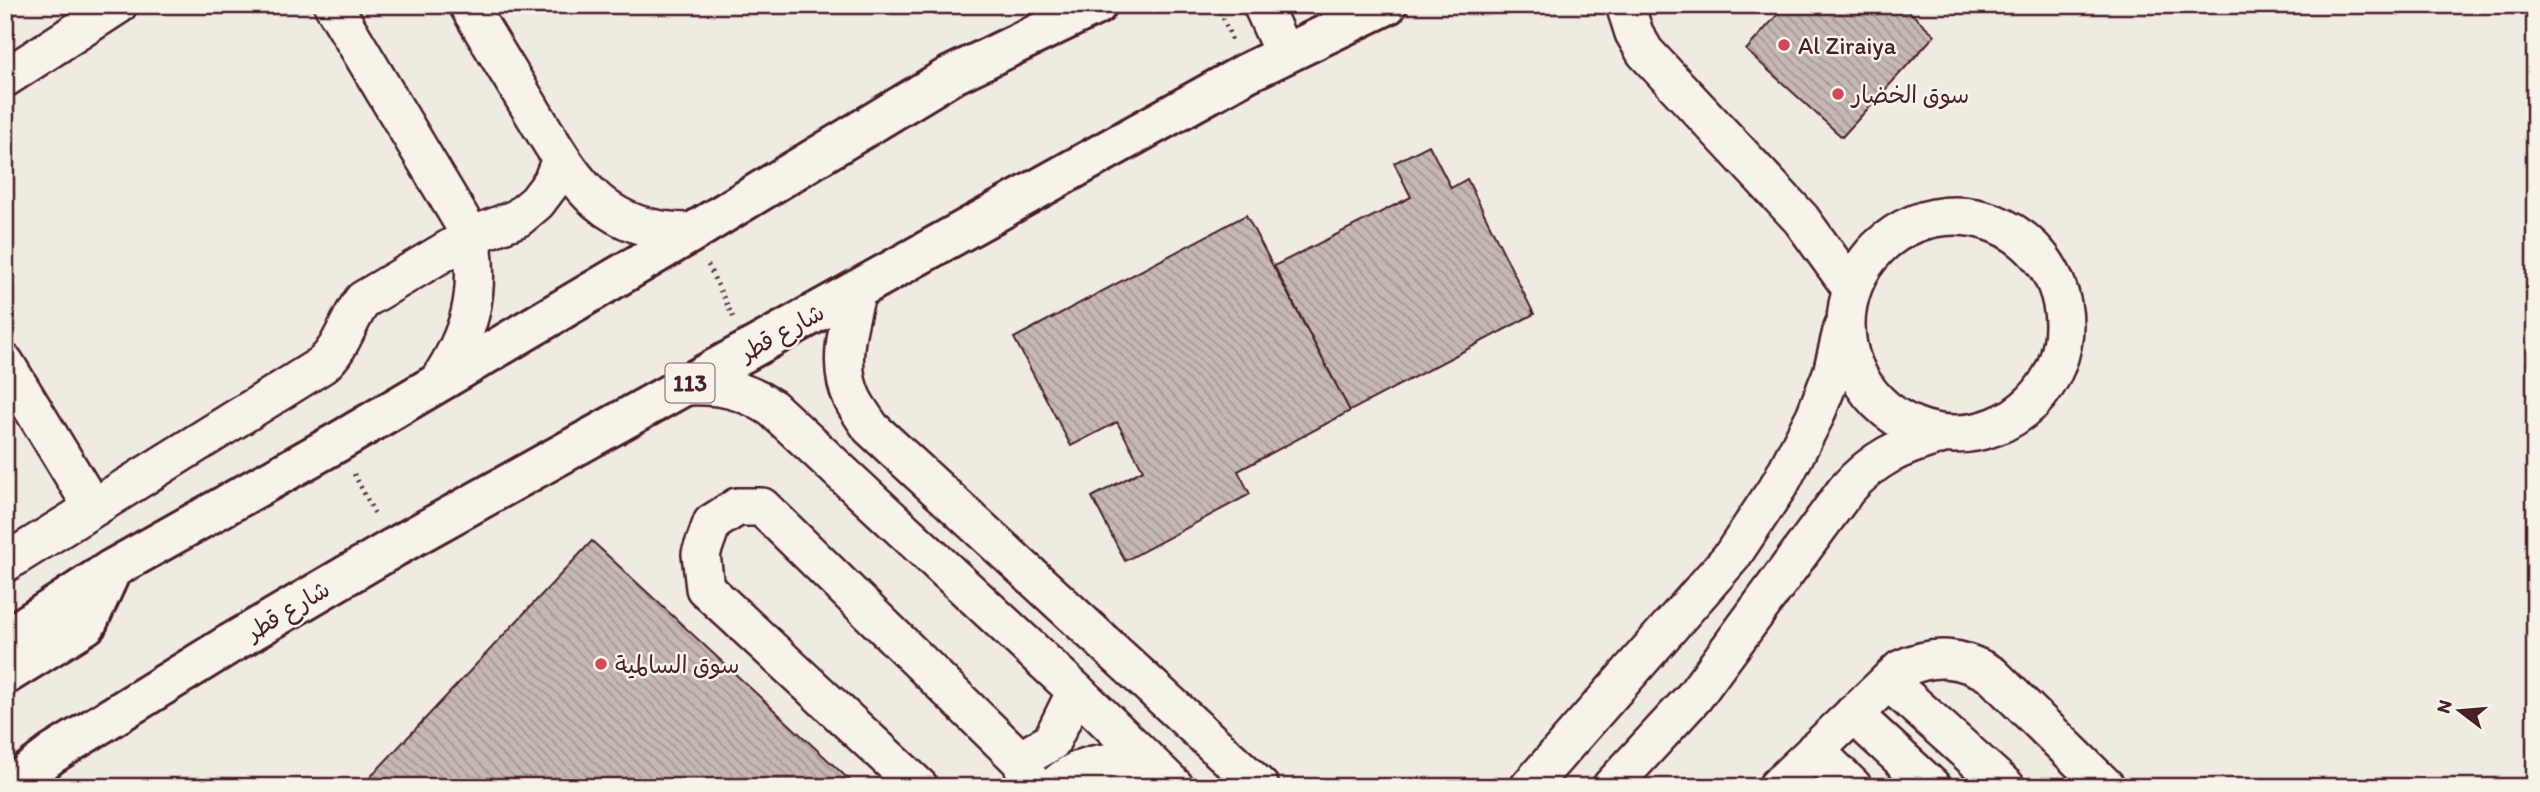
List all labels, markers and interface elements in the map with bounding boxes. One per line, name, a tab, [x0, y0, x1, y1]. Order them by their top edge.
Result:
place label: Al Ziraiya	[1798, 31, 1897, 60]
marker: Al Ziraiya	[1776, 37, 1792, 53]
place label: سوق الخضار	[1850, 80, 1969, 110]
marker: سوق الخضار	[1830, 86, 1846, 102]
street label: شارع قطر	[733, 297, 831, 370]
road number: 113	[666, 364, 714, 402]
street label: شارع قطر	[240, 574, 336, 650]
place label: سوق السالمية	[615, 650, 740, 680]
marker: سوق السالمية	[593, 656, 609, 672]
north arrow	[2424, 676, 2494, 746]
text: N	[2431, 697, 2457, 716]

